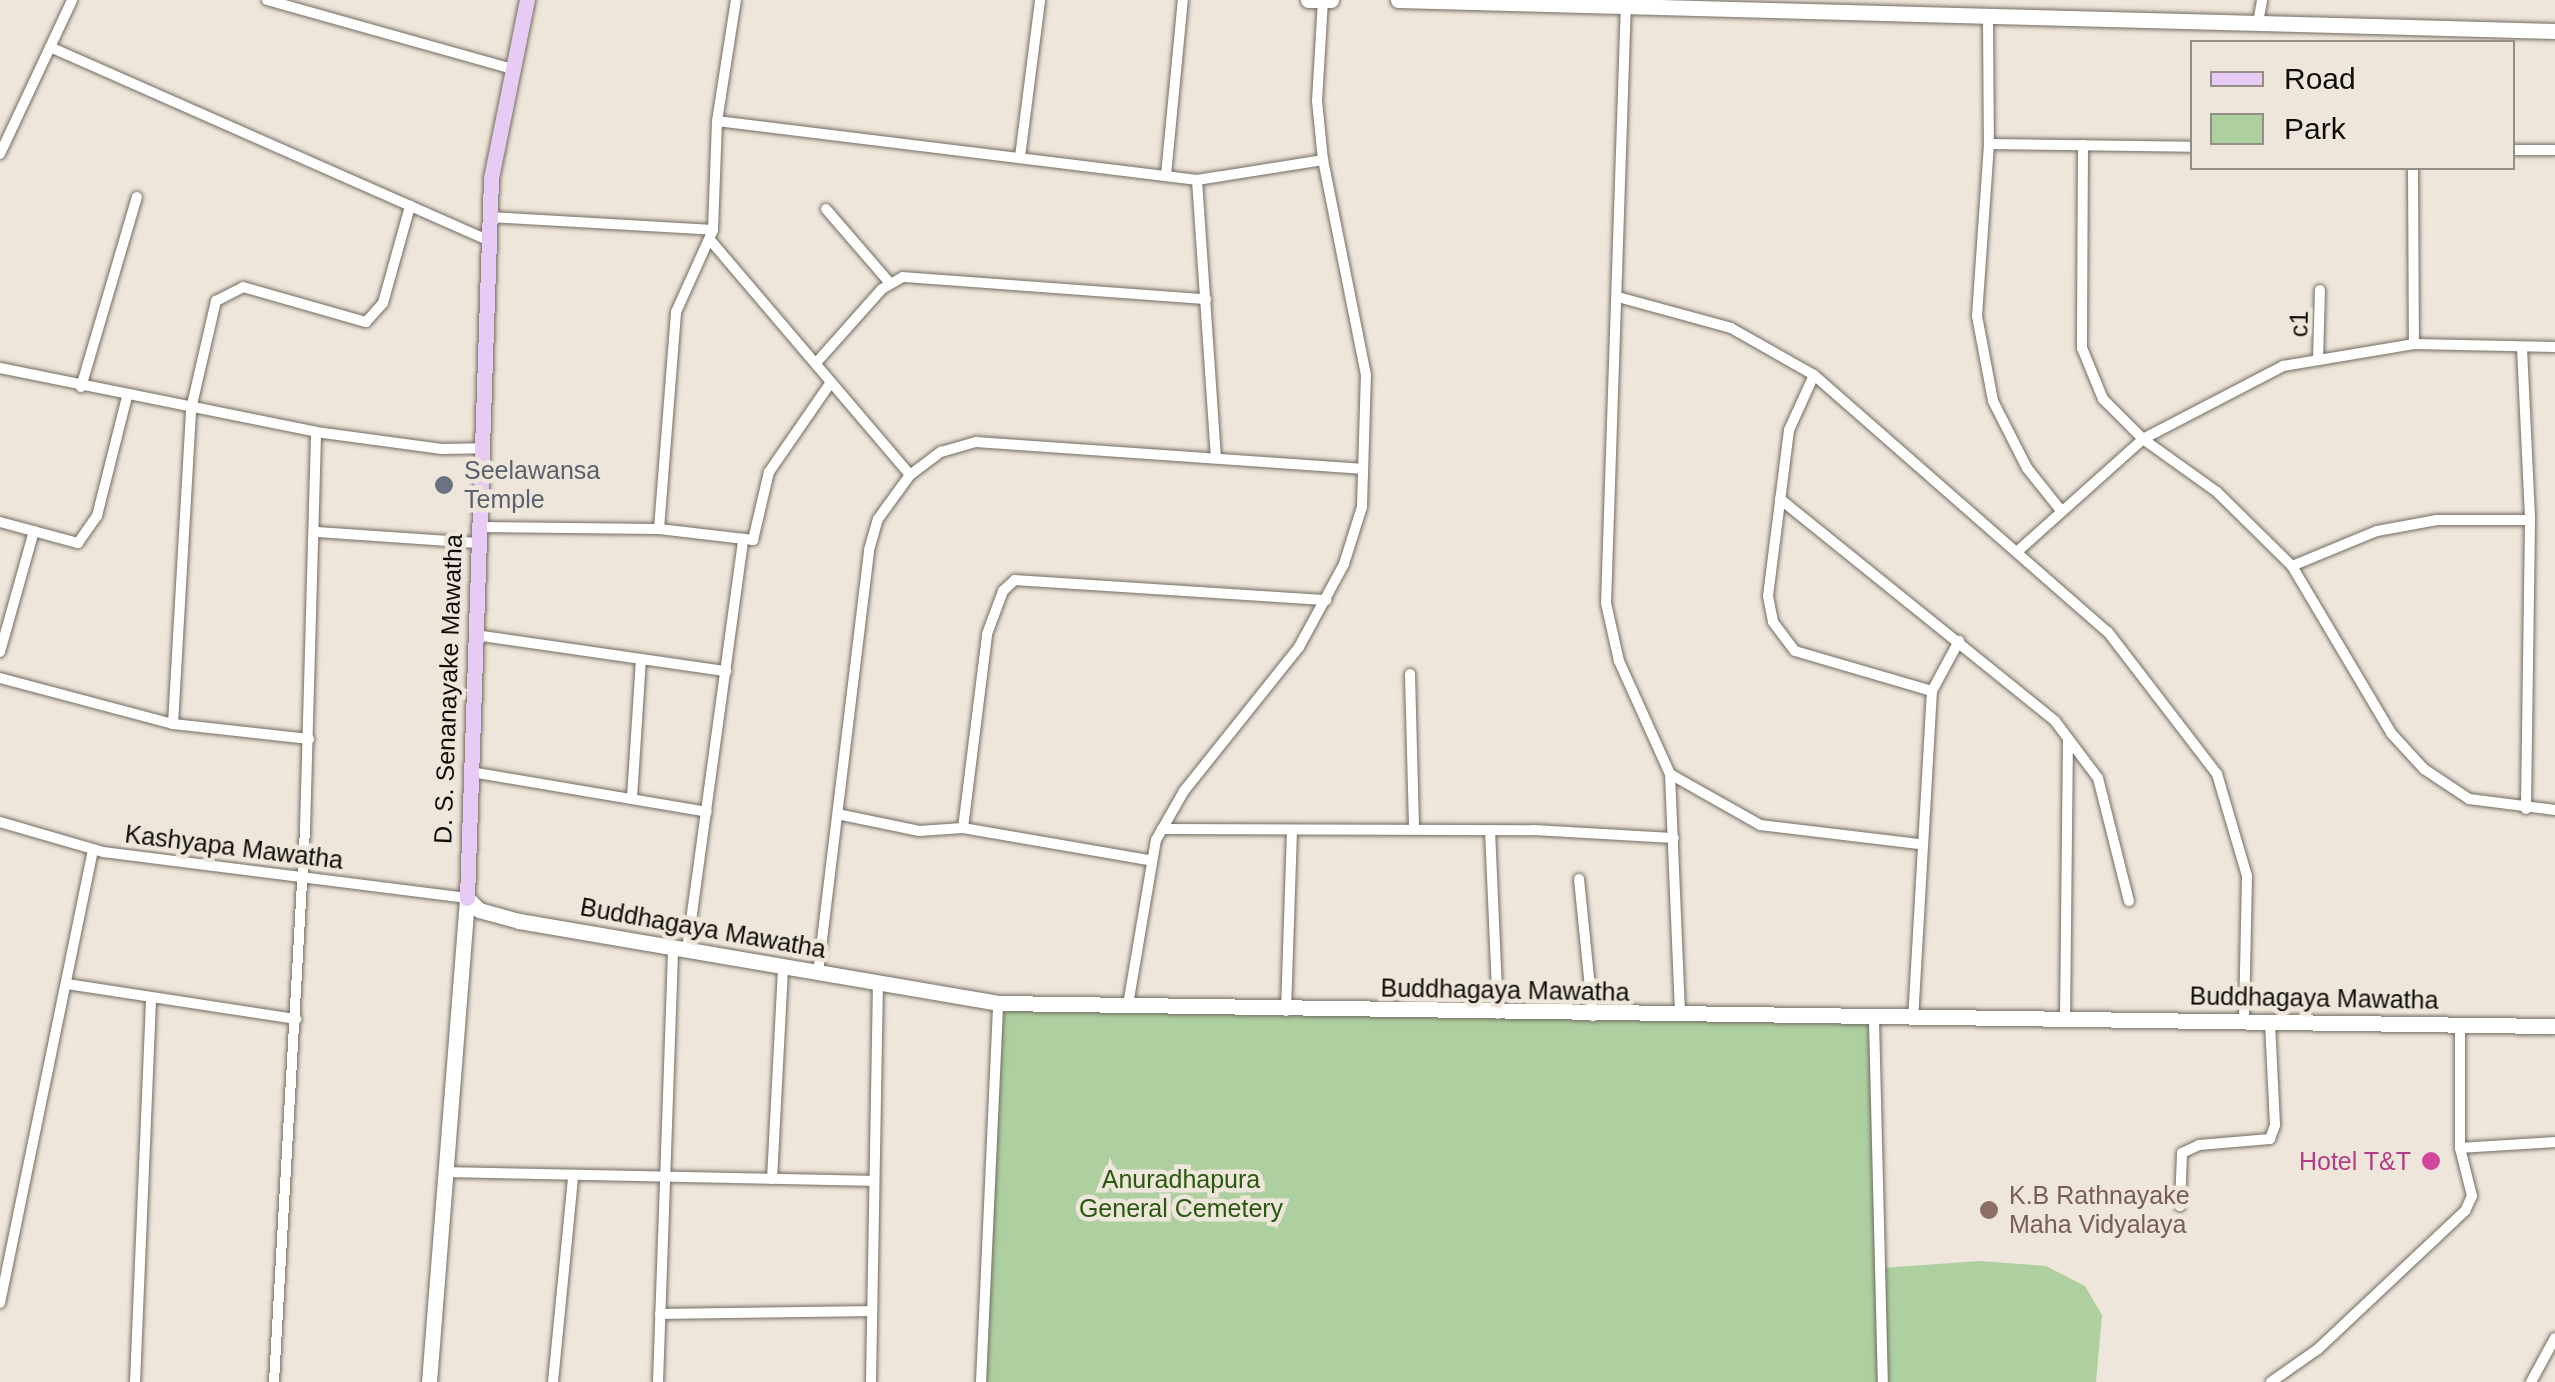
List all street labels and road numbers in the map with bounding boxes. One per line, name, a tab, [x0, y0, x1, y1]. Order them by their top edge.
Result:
street label: c1	[2284, 311, 2314, 337]
street label: D. S. Senanayake Mawatha	[428, 534, 468, 844]
street label: Kashyapa Mawatha	[123, 819, 345, 875]
street label: Buddhagaya Mawatha	[578, 892, 828, 964]
street label: Buddhagaya Mawatha	[1380, 973, 1630, 1007]
street label: Buddhagaya Mawatha	[2189, 981, 2439, 1015]

